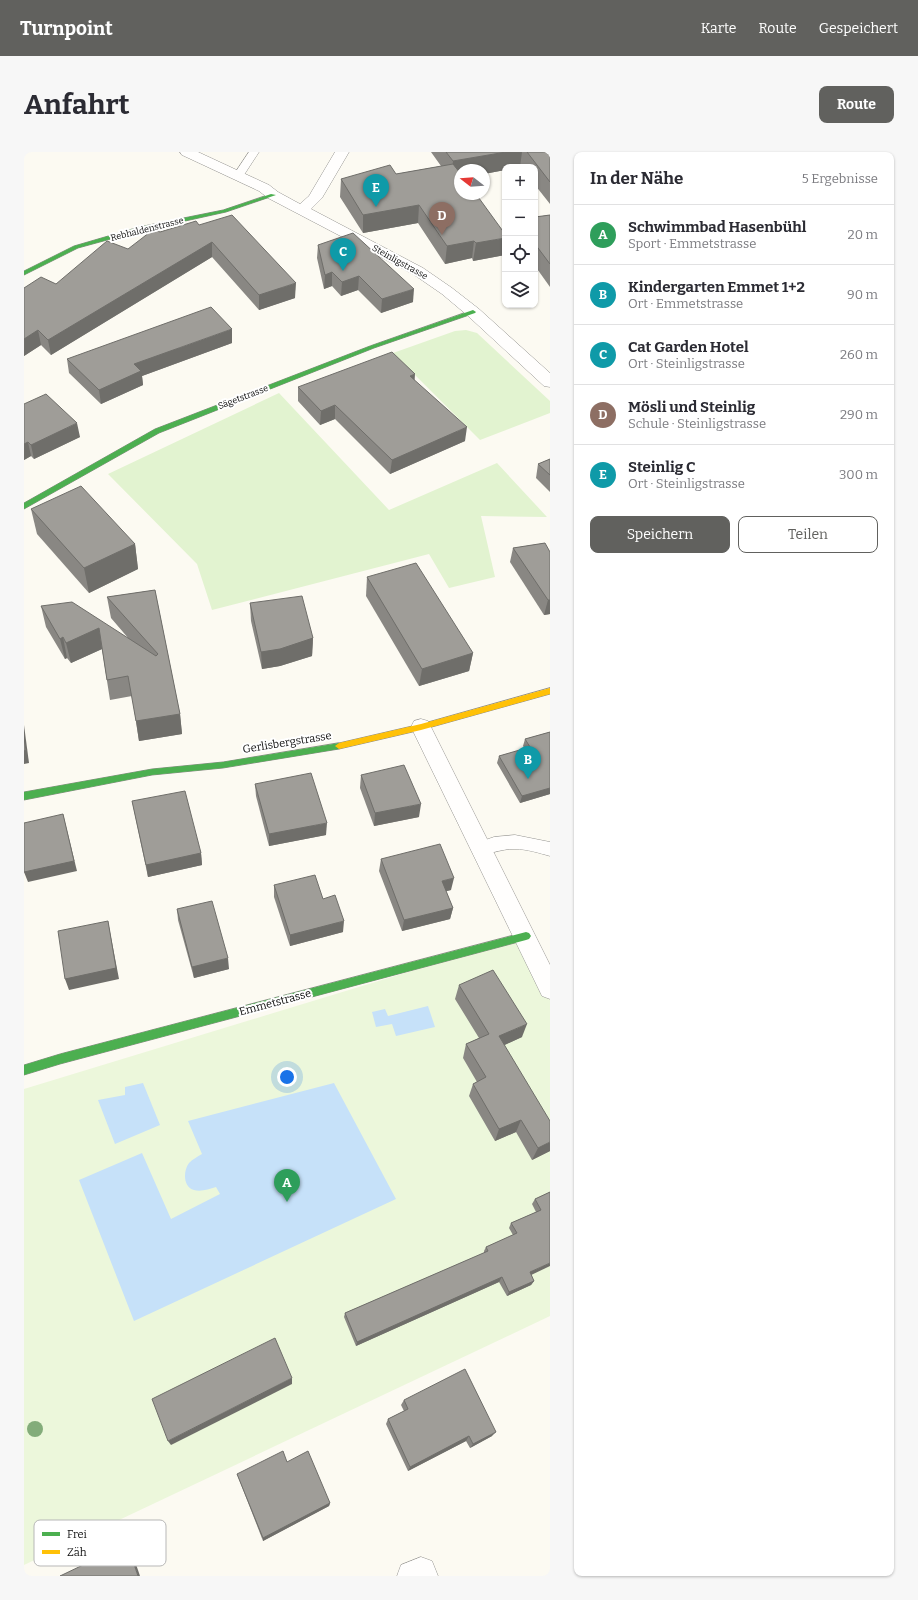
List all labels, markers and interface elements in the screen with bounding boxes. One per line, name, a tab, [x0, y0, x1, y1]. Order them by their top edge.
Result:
text: Turnpoint	[20, 17, 113, 40]
text: Karte	[701, 20, 736, 37]
text: Route	[758, 20, 797, 37]
text: Gespeichert	[819, 20, 898, 37]
button: Route	[819, 86, 894, 123]
text: Anfahrt	[24, 88, 130, 121]
north arrow	[454, 164, 490, 200]
map controls	[502, 164, 538, 308]
button: +	[502, 164, 538, 200]
text: In der Nähe	[590, 168, 683, 189]
text: 5 Ergebnisse	[802, 171, 878, 186]
pin: E	[363, 174, 389, 207]
button: −	[502, 200, 538, 236]
pin: D	[429, 202, 455, 235]
street label: Rebhaldenstrasse	[110, 215, 184, 243]
text: Schwimmbad Hasenbühl	[628, 218, 806, 236]
text: A	[598, 227, 608, 242]
text: 20 m	[848, 227, 878, 242]
button: locate	[502, 236, 538, 272]
text: Sport · Emmetstrasse	[628, 236, 756, 251]
pin: C	[330, 238, 356, 271]
street label: Steinligstrasse	[371, 243, 429, 281]
button: layers	[502, 272, 538, 308]
text: Kindergarten Emmet 1+2	[628, 278, 805, 296]
text: B	[599, 287, 607, 302]
text: 90 m	[847, 287, 878, 302]
text: Ort · Emmetstrasse	[628, 296, 743, 311]
text: Cat Garden Hotel	[628, 338, 749, 356]
text: C	[599, 347, 607, 362]
text: 260 m	[840, 347, 878, 362]
text: Ort · Steinligstrasse	[628, 356, 745, 371]
street label: Sägetstrasse	[217, 383, 270, 411]
text: Mösli und Steinlig	[628, 398, 755, 416]
text: D	[598, 407, 608, 422]
text: 290 m	[840, 407, 878, 422]
text: Schule · Steinligstrasse	[628, 416, 766, 431]
text: Steinlig C	[628, 458, 695, 476]
text: E	[599, 467, 607, 482]
text: 300 m	[839, 467, 878, 482]
text: Ort · Steinligstrasse	[628, 476, 745, 491]
button: Speichern	[590, 516, 730, 553]
button: Teilen	[738, 516, 878, 553]
street label: Gerlisbergstrasse	[242, 729, 332, 756]
pin: B	[515, 746, 541, 779]
street label: Emmetstrasse	[238, 987, 313, 1018]
your location	[277, 1067, 297, 1087]
pin: A	[274, 1169, 300, 1202]
legend	[34, 1520, 166, 1566]
text: Frei	[67, 1528, 88, 1541]
text: Zäh	[67, 1546, 87, 1559]

